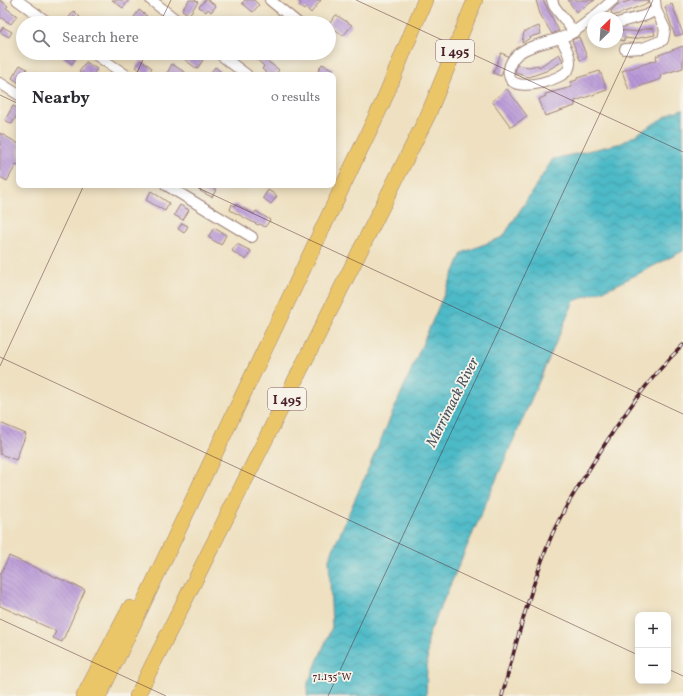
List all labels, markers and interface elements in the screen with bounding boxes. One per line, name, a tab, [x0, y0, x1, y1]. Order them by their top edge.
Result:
north arrow	[587, 12, 623, 48]
search box	[16, 16, 336, 60]
icon: search	[30, 27, 52, 49]
text: Search here	[62, 28, 139, 49]
road number: I 495	[436, 40, 474, 62]
text: Nearby	[32, 87, 90, 110]
text: 0 results	[271, 89, 320, 107]
water label: Merrimack River	[421, 354, 485, 452]
road number: I 495	[268, 388, 306, 410]
map controls	[635, 612, 671, 684]
button: +	[635, 612, 671, 648]
button: −	[635, 648, 671, 684]
text: 71.135°W	[312, 670, 352, 684]

